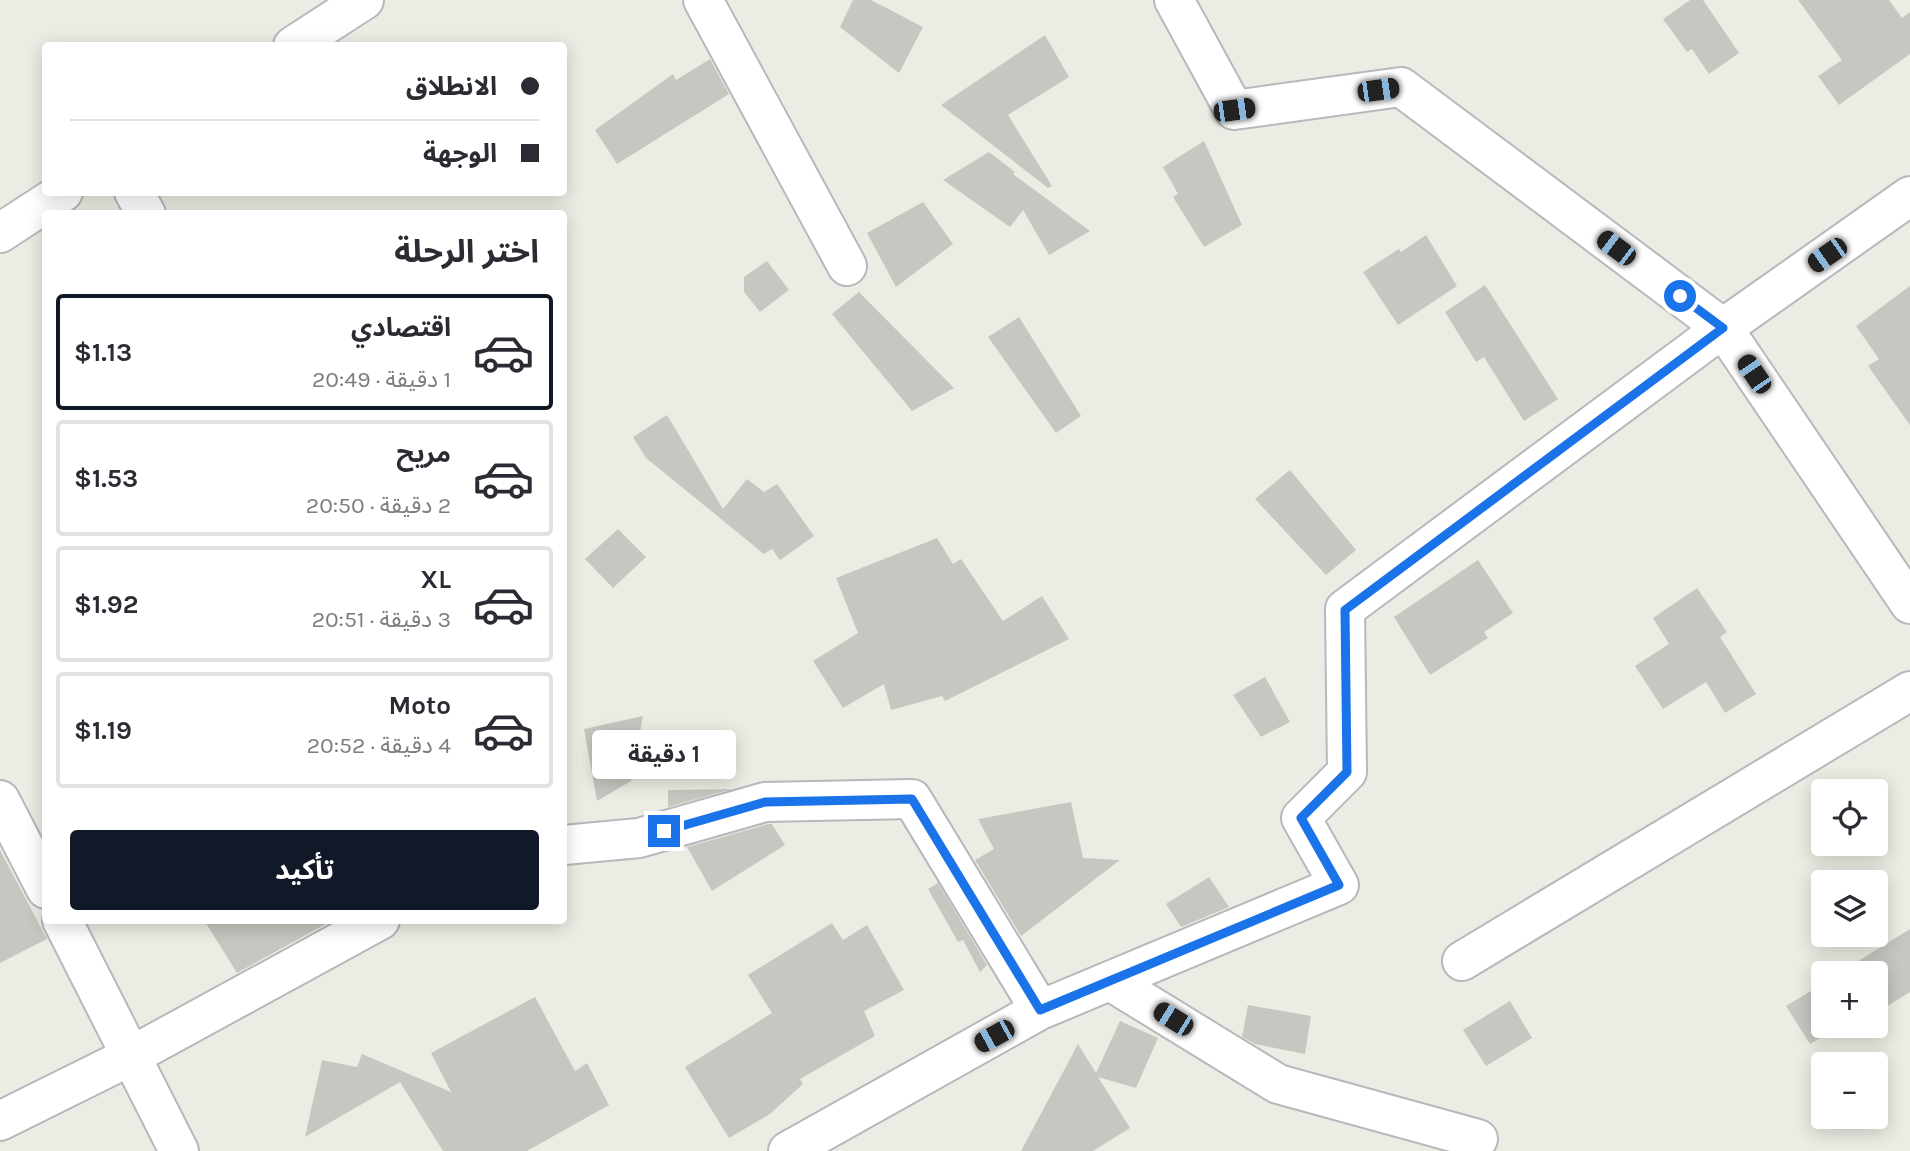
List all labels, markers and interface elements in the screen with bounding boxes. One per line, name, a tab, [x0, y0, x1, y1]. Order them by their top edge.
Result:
text: الانطلاق	[406, 71, 497, 102]
car	[1356, 77, 1401, 103]
car	[1212, 97, 1257, 123]
text: الوجهة	[423, 138, 497, 169]
car	[1593, 227, 1640, 269]
text: اختر الرحلة	[394, 233, 539, 270]
car	[1804, 234, 1851, 276]
route start	[1664, 280, 1696, 312]
text: اقتصادي	[351, 312, 451, 343]
icon: car	[472, 321, 535, 384]
text: $1.13	[74, 337, 132, 368]
car	[1734, 351, 1775, 397]
text: 1 دقيقة · 20:49	[312, 366, 451, 393]
text: مريح	[396, 438, 451, 469]
icon: car	[472, 447, 535, 510]
text: $1.53	[74, 463, 138, 494]
text: 2 دقيقة · 20:50	[306, 492, 451, 519]
text: XL	[420, 564, 451, 595]
icon: car	[472, 573, 535, 636]
text: $1.92	[74, 589, 138, 620]
text: 3 دقيقة · 20:51	[312, 606, 451, 633]
text: Moto	[389, 690, 451, 721]
icon: car	[472, 699, 535, 762]
text: $1.19	[74, 715, 132, 746]
callout: 1 دقيقة	[592, 730, 736, 778]
text: 4 دقيقة · 20:52	[307, 732, 451, 759]
text: 1 دقيقة	[628, 741, 700, 768]
map controls	[1811, 779, 1888, 1129]
button: locate	[1811, 779, 1888, 856]
route end	[648, 815, 680, 847]
button: تأكيد	[70, 830, 539, 910]
button: layers	[1811, 870, 1888, 947]
button: +	[1811, 961, 1888, 1038]
car	[1150, 999, 1197, 1039]
car	[971, 1017, 1018, 1055]
button: −	[1811, 1052, 1888, 1129]

